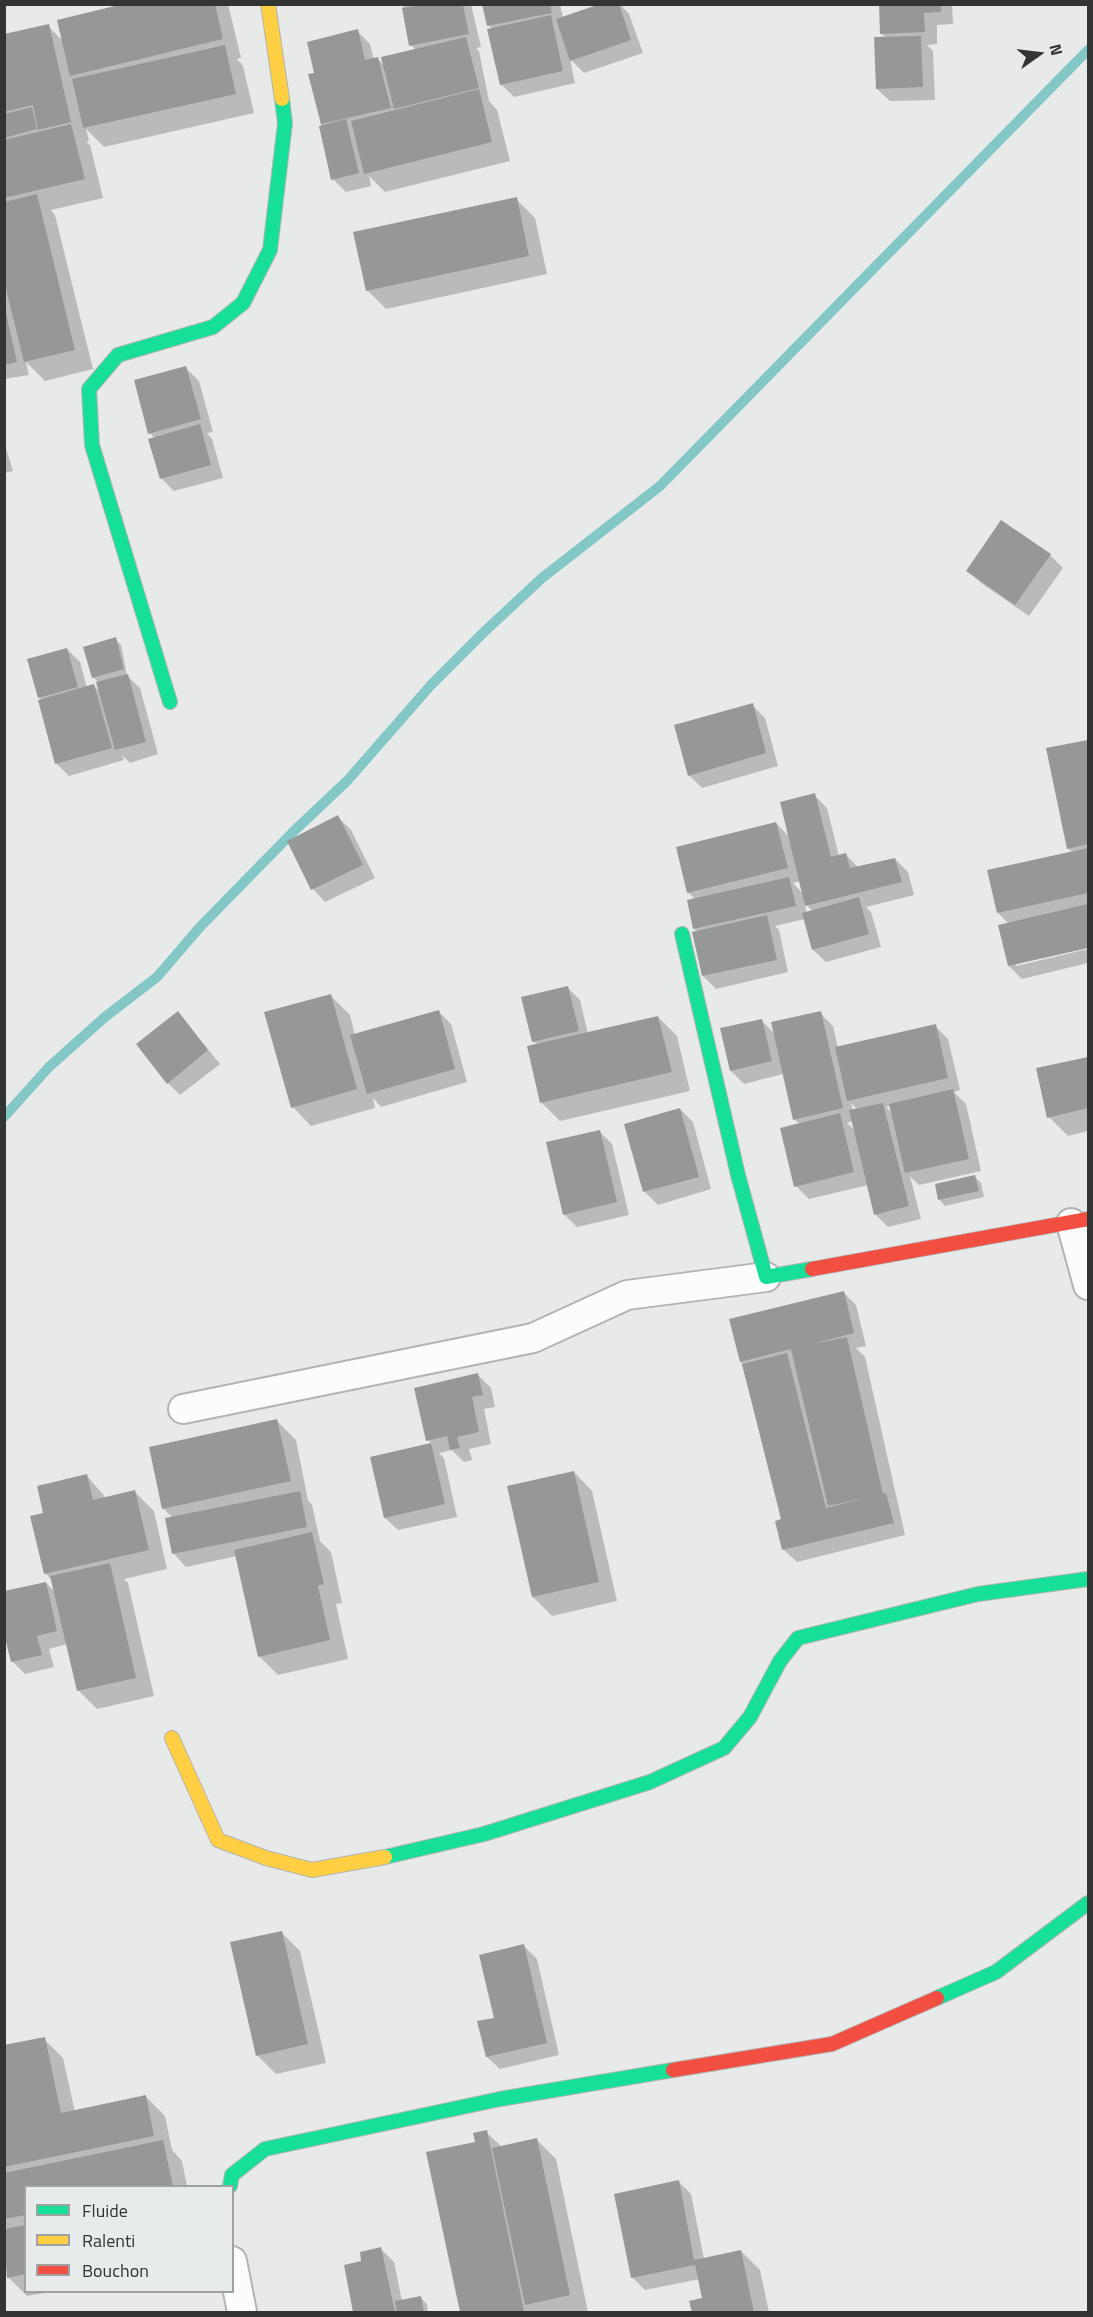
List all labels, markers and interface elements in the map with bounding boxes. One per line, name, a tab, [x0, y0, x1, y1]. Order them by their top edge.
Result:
north arrow	[1009, 24, 1069, 84]
text: N	[1043, 41, 1069, 58]
legend	[24, 2185, 234, 2293]
text: Fluide	[82, 2197, 128, 2224]
text: Ralenti	[82, 2227, 135, 2254]
text: Bouchon	[82, 2257, 149, 2284]

